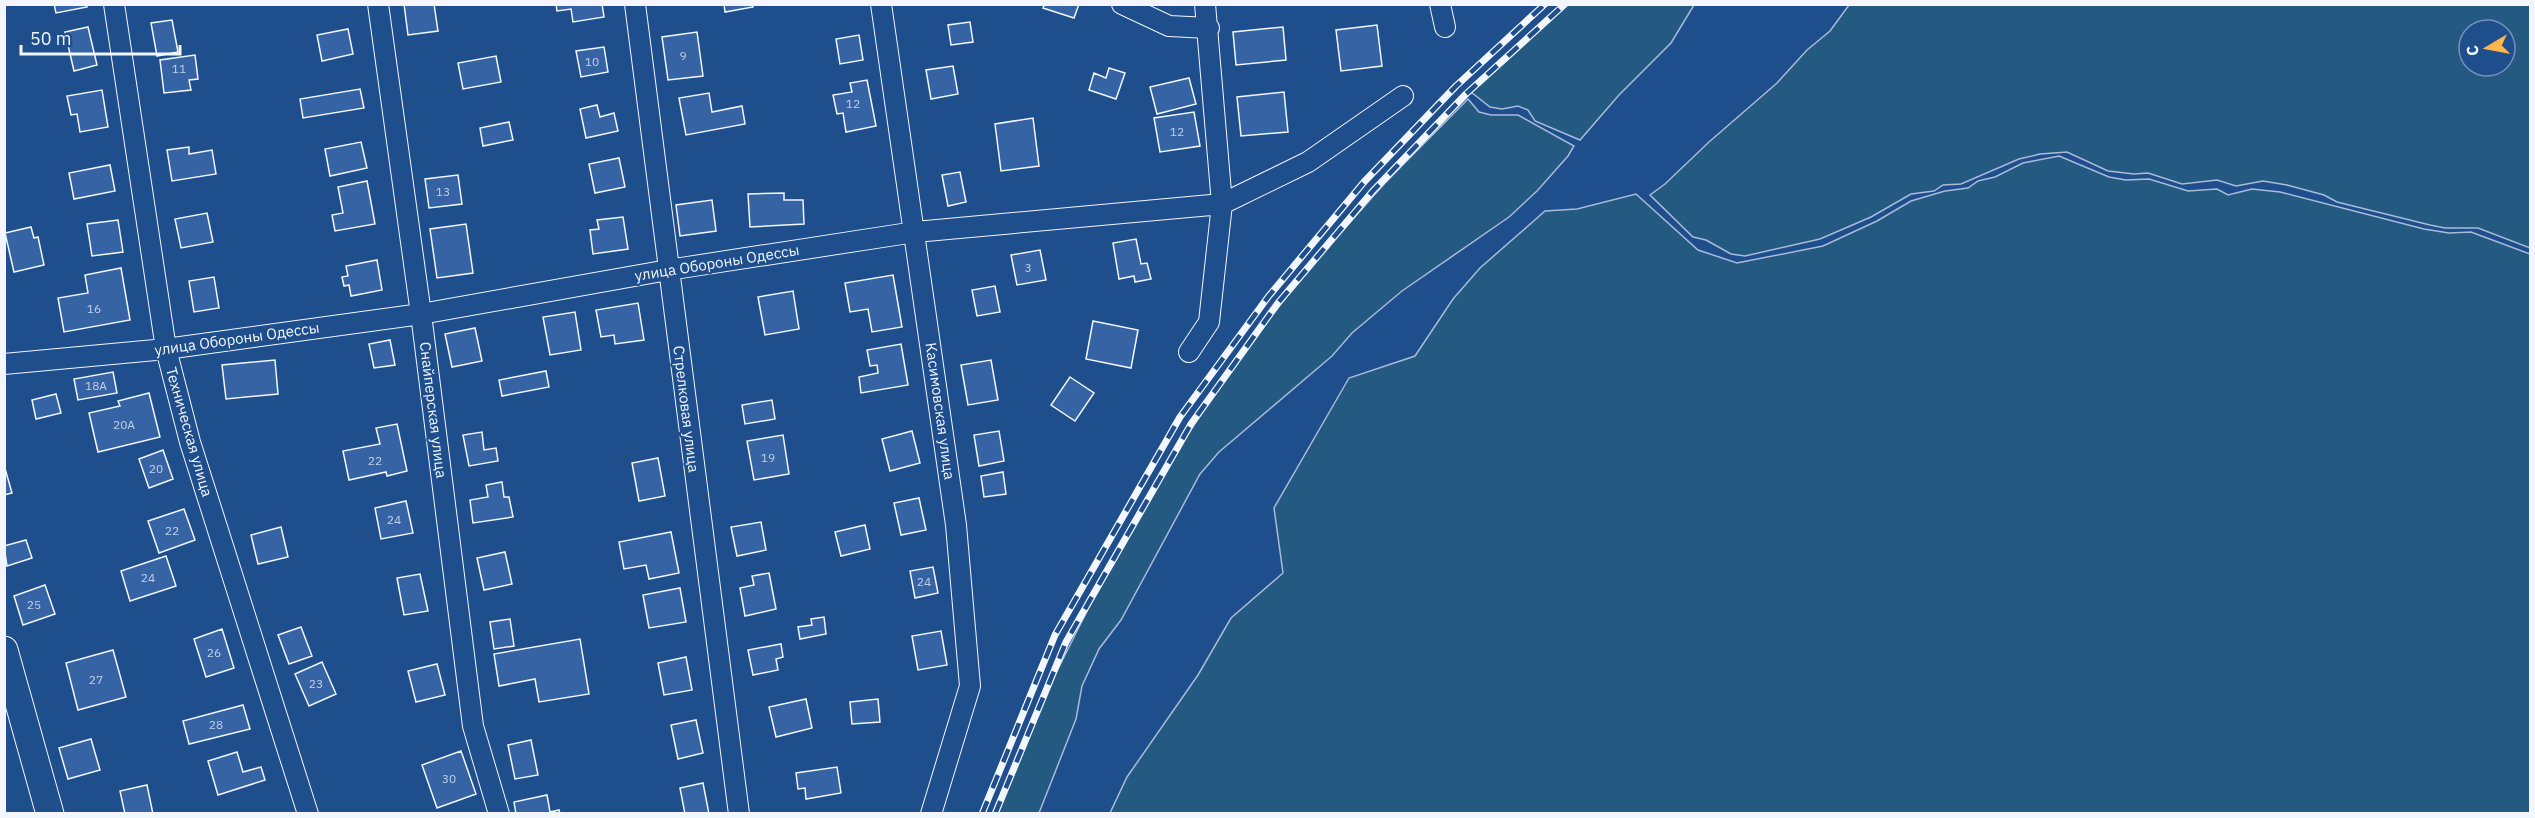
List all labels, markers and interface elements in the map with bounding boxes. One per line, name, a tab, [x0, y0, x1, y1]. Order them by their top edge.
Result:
scale bar	[21, 18, 180, 56]
north arrow	[2457, 18, 2517, 78]
text: 50 m	[30, 27, 72, 50]
text: С	[2461, 44, 2483, 57]
house number: 9	[679, 48, 687, 63]
house number: 10	[585, 54, 599, 69]
house number: 11	[172, 61, 186, 76]
house number: 12	[846, 96, 860, 111]
house number: 12	[1170, 124, 1184, 139]
house number: 13	[436, 184, 450, 199]
street label: улица Обороны Одессы	[633, 240, 801, 285]
house number: 3	[1024, 260, 1032, 275]
house number: 16	[87, 301, 101, 316]
street label: улица Обороны Одессы	[153, 318, 321, 359]
street label: Снайперская улица	[416, 341, 451, 479]
street label: Касимовская улица	[921, 341, 960, 481]
street label: Стрелковая улица	[669, 344, 704, 473]
street label: Техническая улица	[162, 365, 217, 499]
house number: 18А	[85, 378, 107, 393]
house number: 20А	[113, 417, 135, 432]
house number: 19	[761, 450, 775, 465]
house number: 22	[368, 453, 382, 468]
house number: 20	[149, 461, 163, 476]
house number: 24	[387, 512, 401, 527]
house number: 22	[165, 523, 179, 538]
house number: 24	[141, 570, 155, 585]
house number: 24	[917, 574, 931, 589]
house number: 25	[27, 597, 41, 612]
house number: 26	[207, 645, 221, 660]
house number: 27	[89, 672, 103, 687]
house number: 23	[309, 676, 323, 691]
house number: 28	[209, 717, 223, 732]
house number: 30	[442, 771, 456, 786]

